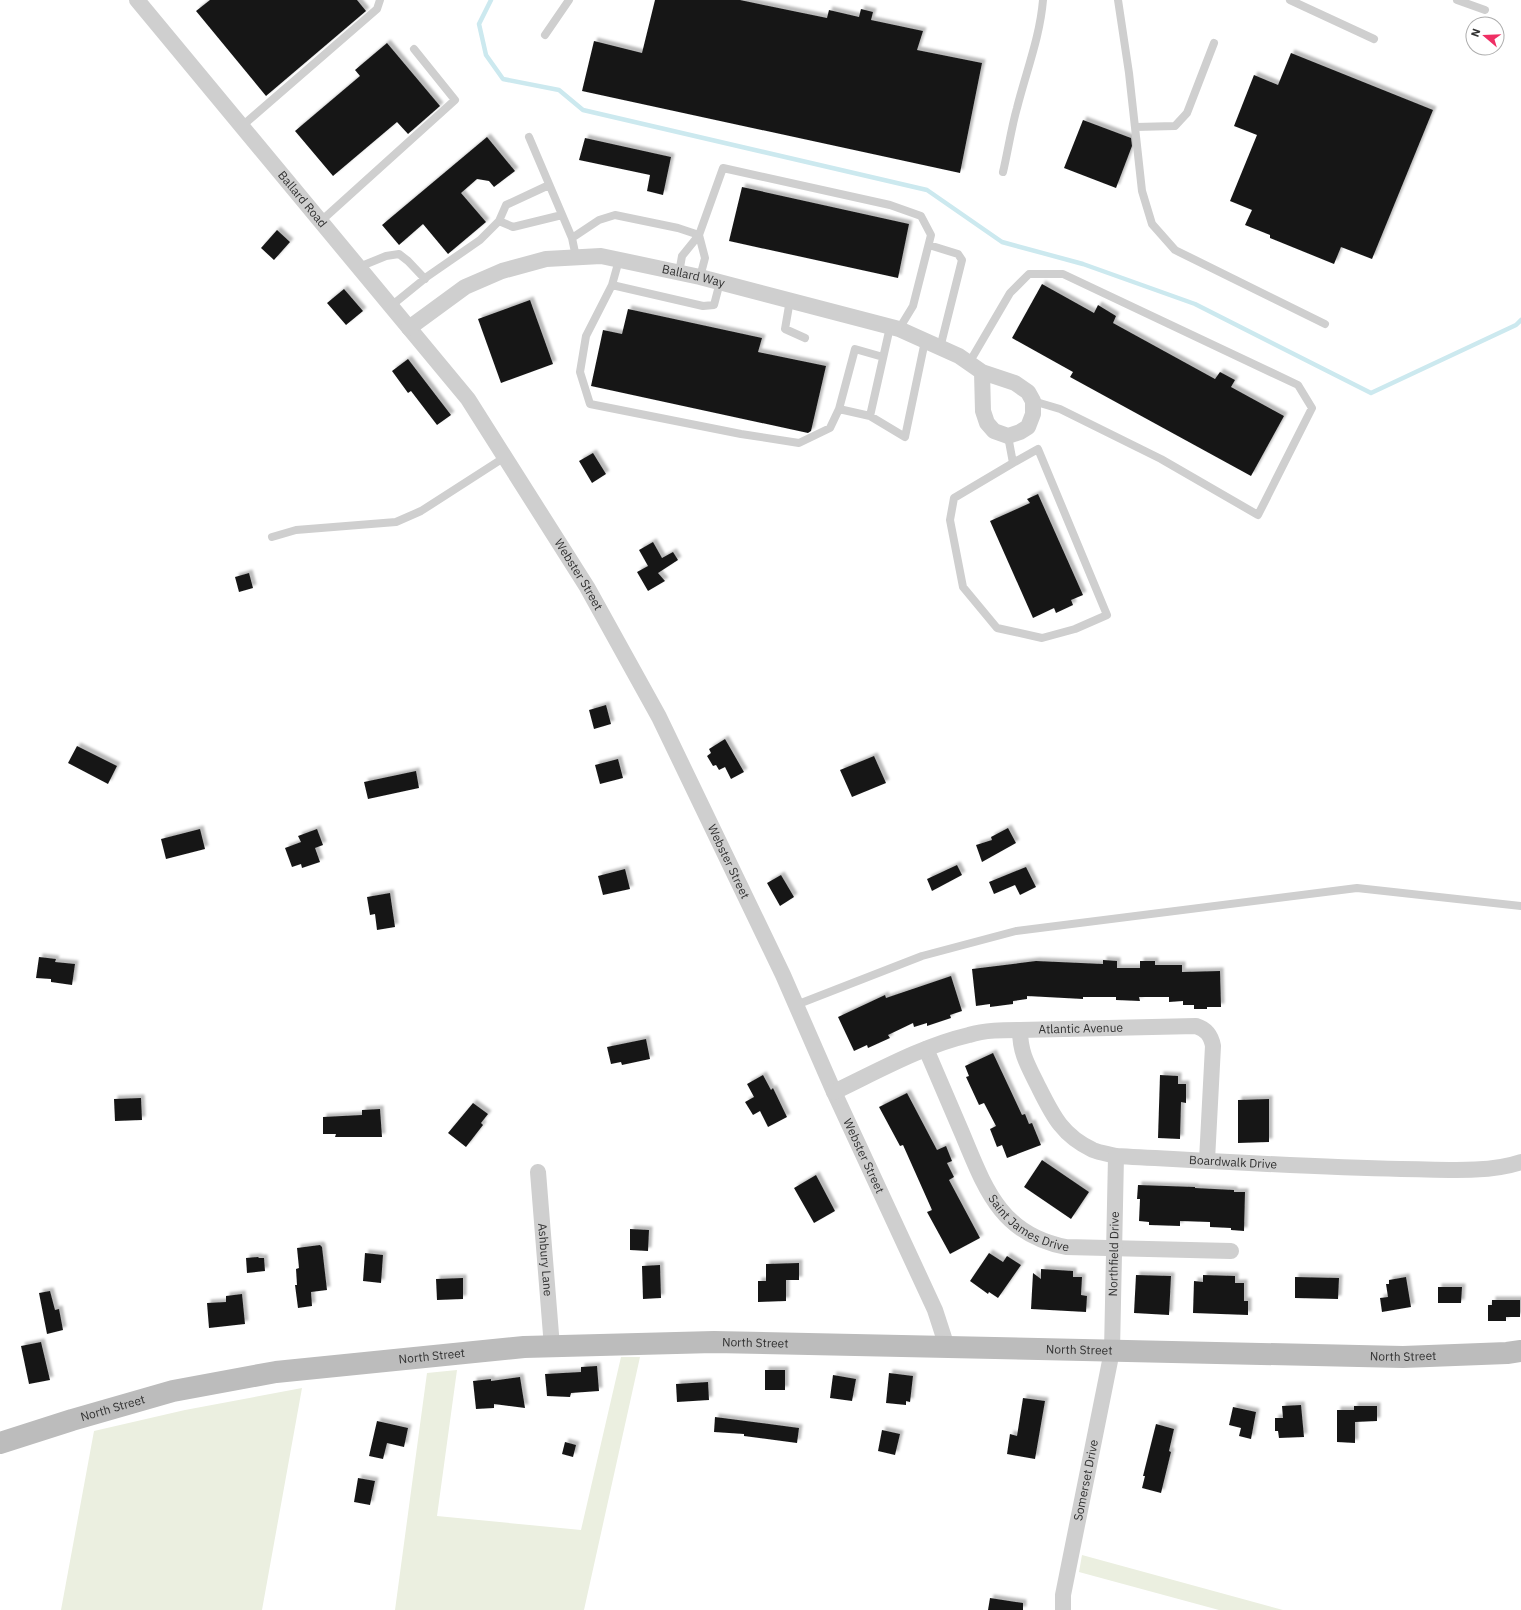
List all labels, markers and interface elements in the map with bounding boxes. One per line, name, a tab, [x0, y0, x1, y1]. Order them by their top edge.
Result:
north arrow	[1465, 16, 1505, 56]
text: N	[1468, 27, 1483, 39]
street label: Ballard Road	[275, 168, 331, 230]
street label: Ballard Way	[661, 261, 727, 290]
street label: Webster Street	[551, 536, 606, 613]
street label: Webster Street	[705, 822, 753, 901]
street label: Atlantic Avenue	[1038, 1020, 1124, 1037]
street label: Webster Street	[840, 1116, 888, 1196]
street label: Boardwalk Drive	[1189, 1152, 1278, 1172]
street label: Saint James Drive	[985, 1192, 1071, 1255]
street label: Northfield Drive	[1105, 1211, 1122, 1297]
street label: Ashbury Lane	[535, 1222, 556, 1297]
street label: North Street	[722, 1334, 789, 1351]
street label: North Street	[1046, 1341, 1113, 1358]
street label: North Street	[398, 1345, 466, 1367]
street label: North Street	[1370, 1348, 1437, 1364]
street label: North Street	[79, 1391, 147, 1424]
street label: Somerset Drive	[1070, 1438, 1101, 1522]

